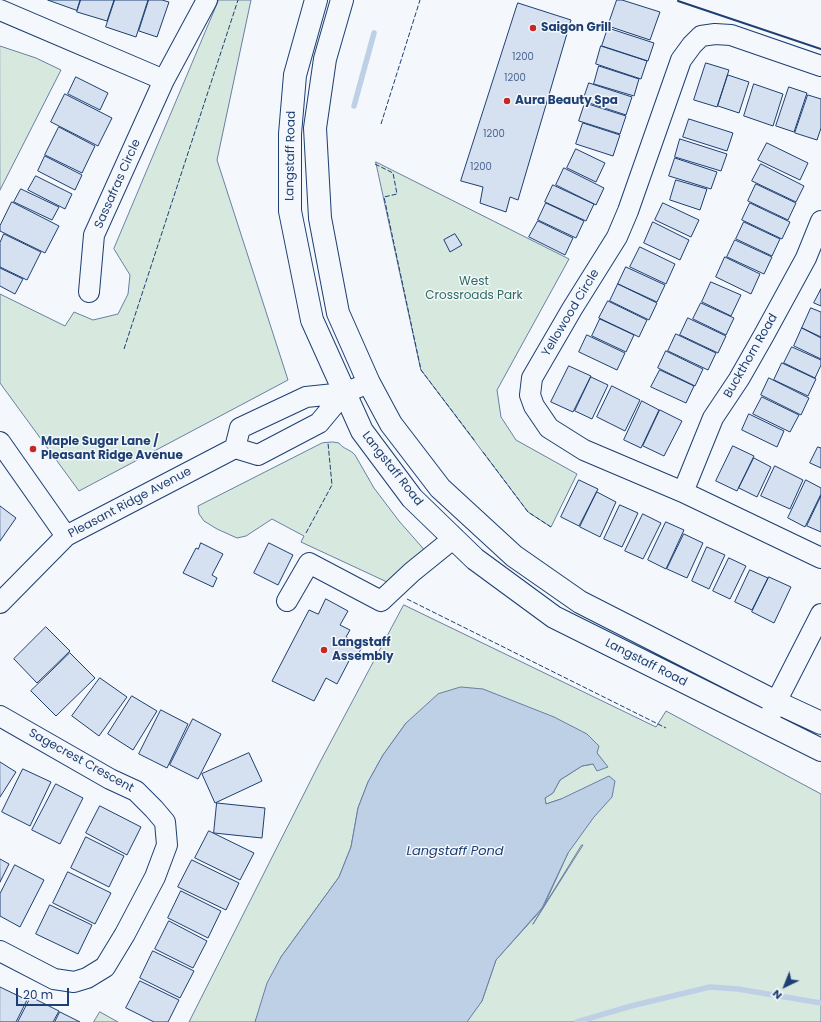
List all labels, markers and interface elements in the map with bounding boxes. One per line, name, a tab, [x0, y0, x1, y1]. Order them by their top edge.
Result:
place label: Saigon Grill	[541, 21, 611, 35]
marker: Saigon Grill	[528, 23, 538, 33]
house number: 1200	[512, 51, 534, 63]
house number: 1200	[504, 72, 526, 84]
place label: Aura Beauty Spa	[515, 94, 618, 108]
marker: Aura Beauty Spa	[502, 96, 512, 106]
street label: Langstaff Road	[283, 111, 299, 201]
house number: 1200	[483, 128, 505, 140]
street label: Sassafras Circle	[92, 137, 144, 231]
house number: 1200	[470, 161, 492, 173]
street label: Yellowood Circle	[539, 267, 603, 359]
park label: West Crossroads Park	[425, 275, 523, 303]
street label: Buckthorn Road	[721, 311, 781, 401]
street label: Langstaff Road	[359, 429, 425, 509]
place label: Maple Sugar Lane / Pleasant Ridge Avenue	[41, 435, 183, 463]
marker: Maple Sugar Lane / Pleasant Ridge Avenue	[28, 444, 38, 454]
street label: Pleasant Ridge Avenue	[66, 464, 194, 542]
place label: Langstaff Assembly	[332, 636, 394, 664]
street label: Langstaff Road	[603, 636, 689, 690]
marker: Langstaff Assembly	[319, 645, 329, 655]
street label: Sagecrest Crescent	[26, 726, 136, 796]
water label: Langstaff Pond	[406, 844, 504, 860]
north arrow	[765, 966, 805, 1006]
scale bar	[18, 980, 71, 1006]
text: 20 m	[23, 986, 53, 1003]
text: N	[768, 986, 785, 1003]

